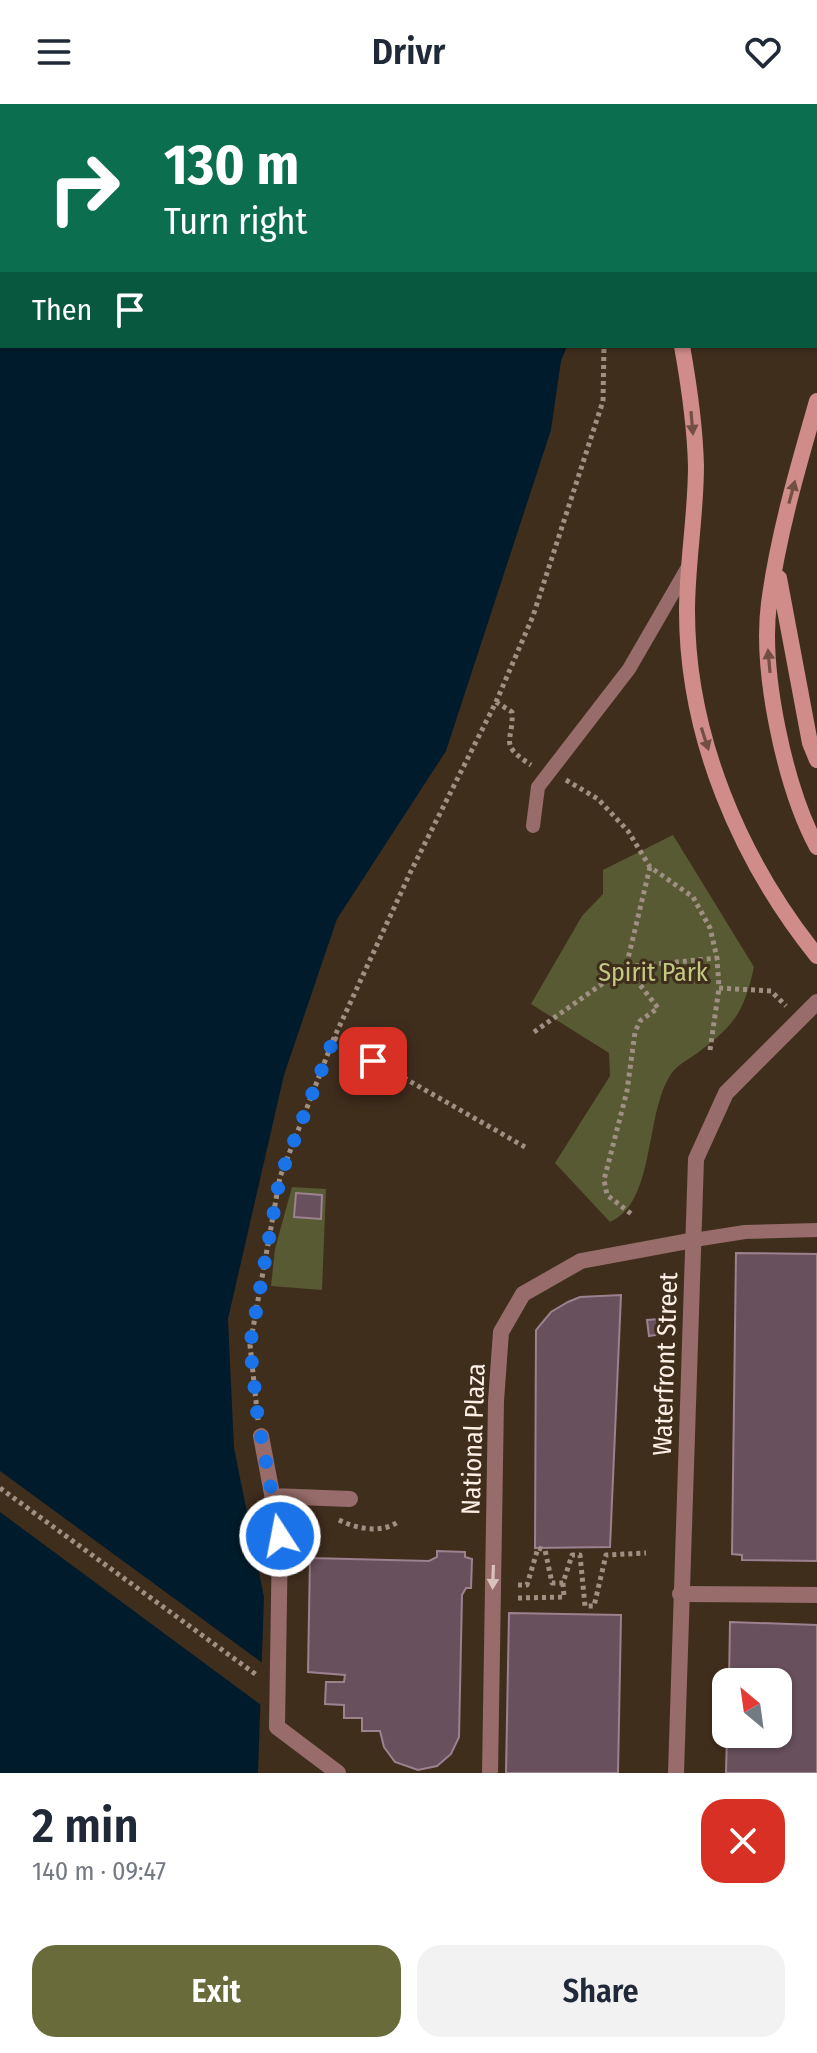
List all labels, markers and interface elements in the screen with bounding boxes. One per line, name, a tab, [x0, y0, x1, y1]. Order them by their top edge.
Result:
icon: menu	[32, 30, 76, 74]
text: Drivr	[372, 30, 445, 74]
icon: heart	[741, 30, 785, 74]
text: 130 m	[164, 132, 299, 199]
icon: right	[32, 136, 136, 240]
text: Turn right	[164, 200, 307, 244]
icon: arrive	[108, 288, 152, 332]
text: Then	[32, 292, 92, 328]
one-way arrow	[686, 411, 699, 436]
one-way arrow	[786, 479, 799, 503]
one-way arrow	[763, 648, 776, 673]
one-way arrow	[699, 728, 711, 752]
park label: Spirit Park	[598, 957, 709, 988]
pin	[339, 1027, 407, 1095]
icon: arrive	[351, 1039, 395, 1083]
street label: Waterfront Street	[647, 1271, 684, 1456]
street label: National Plaza	[455, 1363, 492, 1515]
position arrow	[238, 1494, 322, 1578]
one-way arrow	[486, 1565, 499, 1590]
north arrow	[712, 1668, 792, 1748]
map controls	[712, 1668, 792, 1748]
text: 2 min	[32, 1797, 139, 1855]
button: close	[701, 1799, 785, 1883]
text: 140 m · 09:47	[32, 1856, 166, 1887]
button: Exit	[32, 1945, 401, 2037]
button: Share	[417, 1945, 785, 2037]

